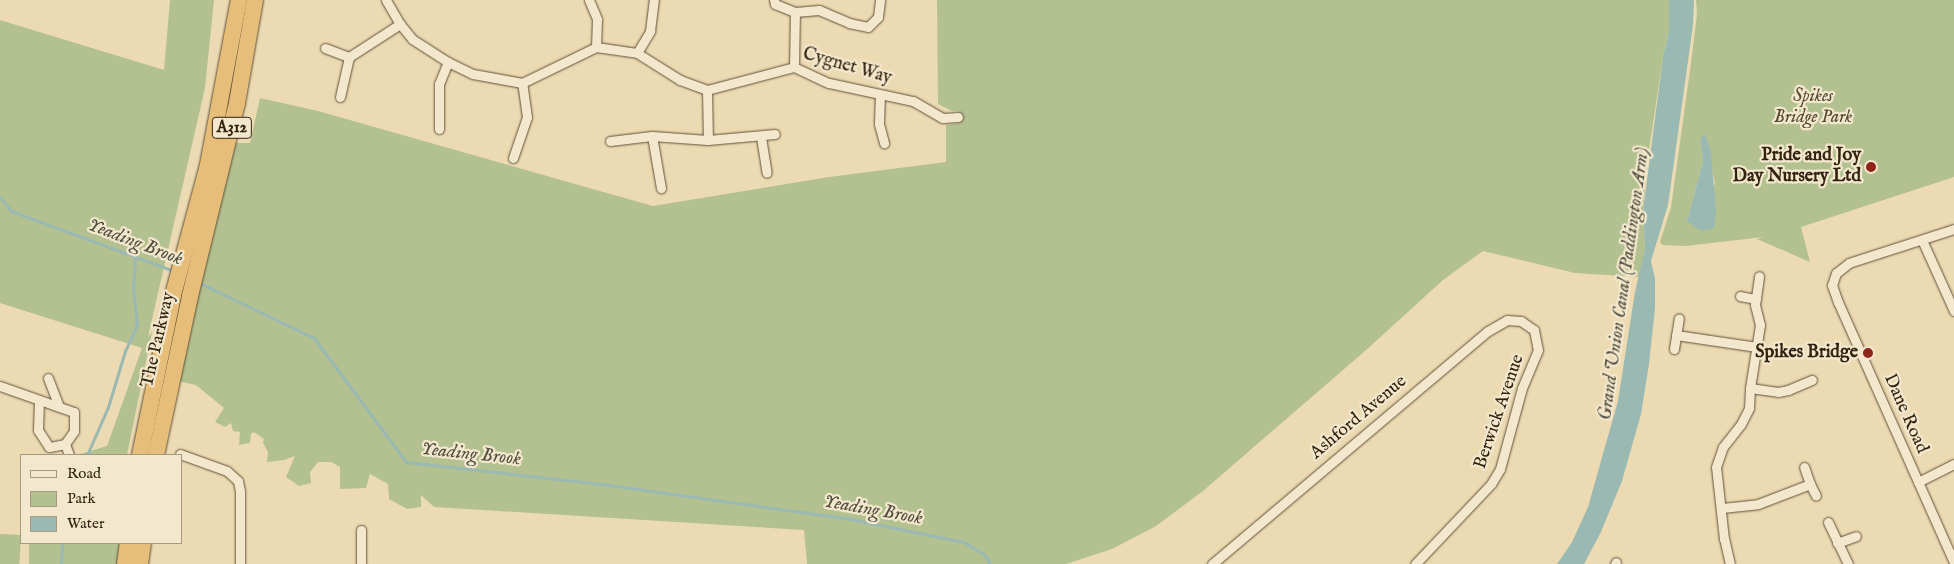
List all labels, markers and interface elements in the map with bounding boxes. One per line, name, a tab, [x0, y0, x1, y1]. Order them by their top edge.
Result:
street label: Cygnet Way	[800, 44, 894, 90]
park label: Spikes Bridge Park	[1774, 87, 1852, 130]
road number: A312	[211, 115, 253, 142]
water label: Grand Union Canal (Paddington Arm)	[1595, 146, 1655, 422]
place label: Pride and Joy Day Nursery Ltd	[1733, 146, 1861, 188]
marker: Pride and Joy Day Nursery Ltd	[1865, 161, 1877, 173]
water label: Yeading Brook	[84, 214, 186, 272]
street label: The Parkway	[138, 290, 180, 390]
place label: Spikes Bridge	[1755, 342, 1858, 364]
marker: Spikes Bridge	[1862, 347, 1874, 359]
street label: Berwick Avenue	[1470, 352, 1530, 472]
street label: Ashford Avenue	[1306, 371, 1412, 465]
street label: Dane Road	[1878, 371, 1932, 457]
water label: Yeading Brook	[420, 438, 522, 472]
legend	[20, 454, 182, 544]
text: Road	[67, 464, 101, 483]
text: Park	[67, 489, 96, 508]
water label: Yeading Brook	[822, 491, 924, 531]
text: Water	[67, 514, 104, 533]

